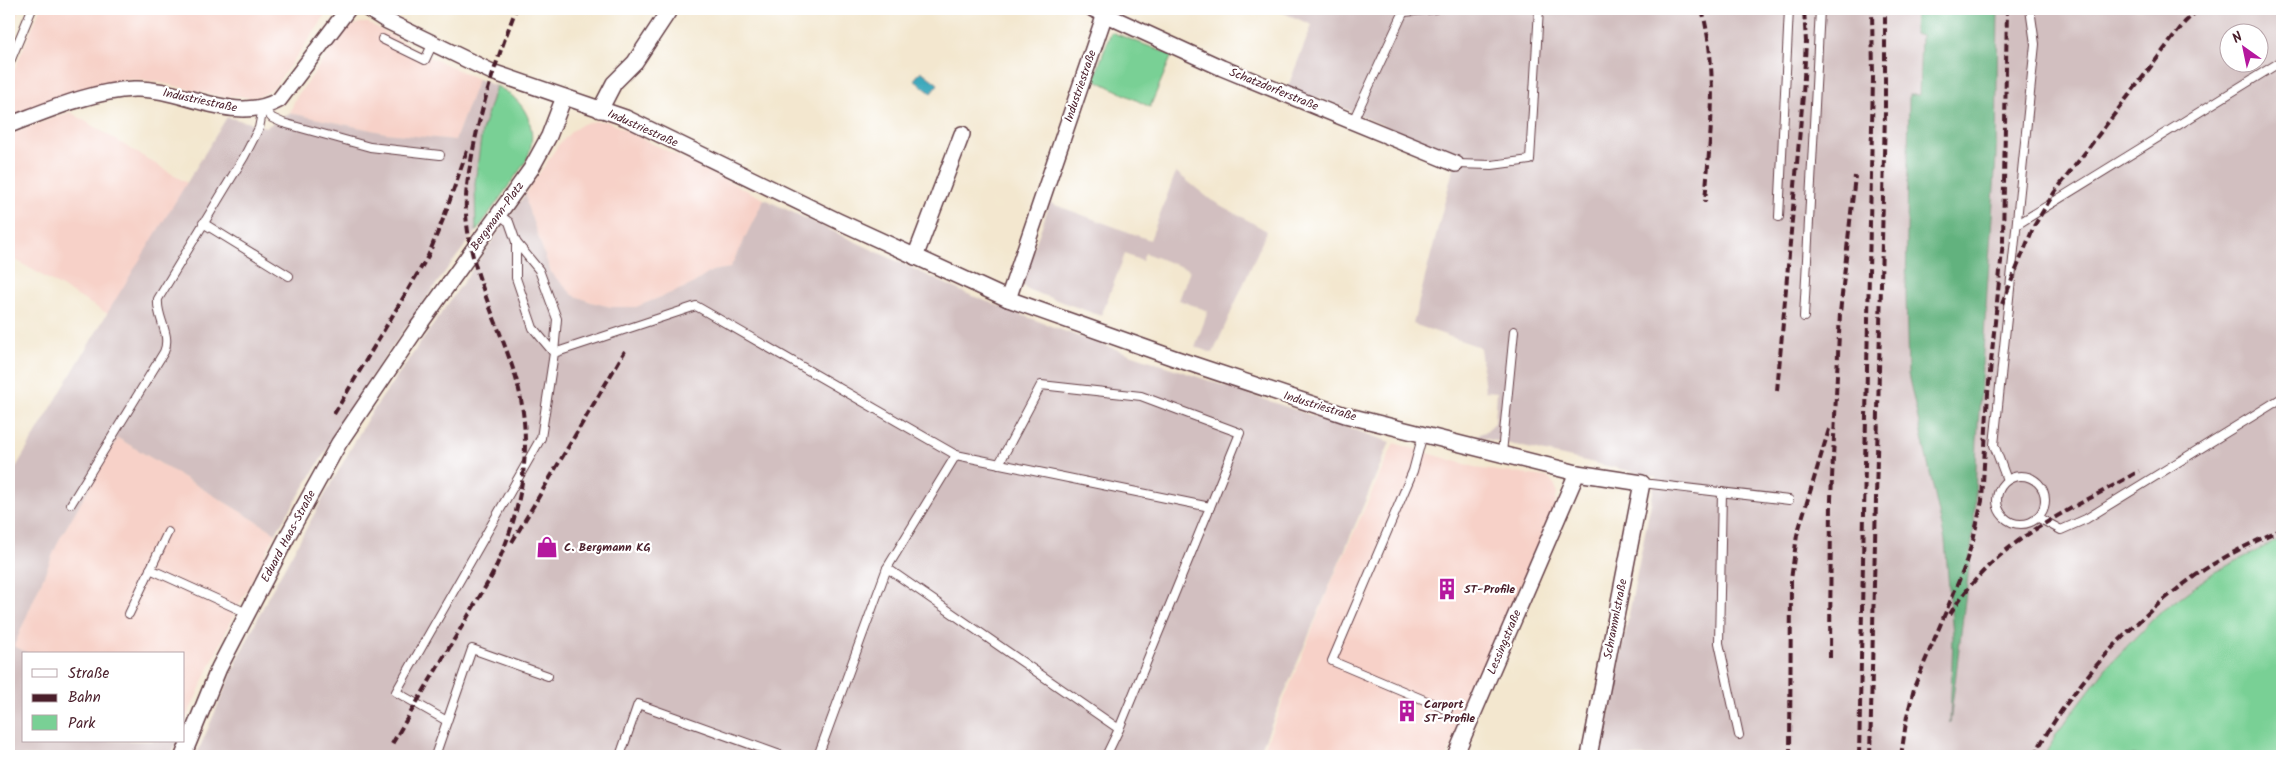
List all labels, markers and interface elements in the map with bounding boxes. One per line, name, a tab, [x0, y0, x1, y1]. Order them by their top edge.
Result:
north arrow	[2218, 22, 2268, 72]
text: N	[2228, 26, 2247, 50]
street label: Industriestraße	[1059, 47, 1102, 125]
street label: Schatzdorferstraße	[1226, 63, 1322, 116]
street label: Industriestraße	[161, 83, 239, 118]
street label: Industriestraße	[604, 104, 682, 153]
street label: Bergmann-Platz	[466, 178, 529, 255]
street label: Industriestraße	[1281, 386, 1359, 427]
street label: Eduard Haas-Straße	[256, 486, 321, 586]
shop icon: C. Bergmann KG	[534, 534, 560, 560]
place label: C. Bergmann KG	[564, 538, 651, 557]
building icon: ST-Profile	[1434, 576, 1460, 602]
street label: Schrammlstraße	[1598, 577, 1633, 661]
place label: ST-Profile	[1464, 580, 1515, 599]
street label: Lessingstraße	[1482, 606, 1527, 678]
legend	[22, 652, 185, 742]
text: Straße	[68, 662, 110, 686]
text: Bahn	[68, 686, 101, 710]
place label: Carport ST-Profile	[1424, 695, 1475, 728]
building icon: Carport ST-Profile	[1394, 698, 1420, 724]
text: Park	[68, 712, 96, 736]

